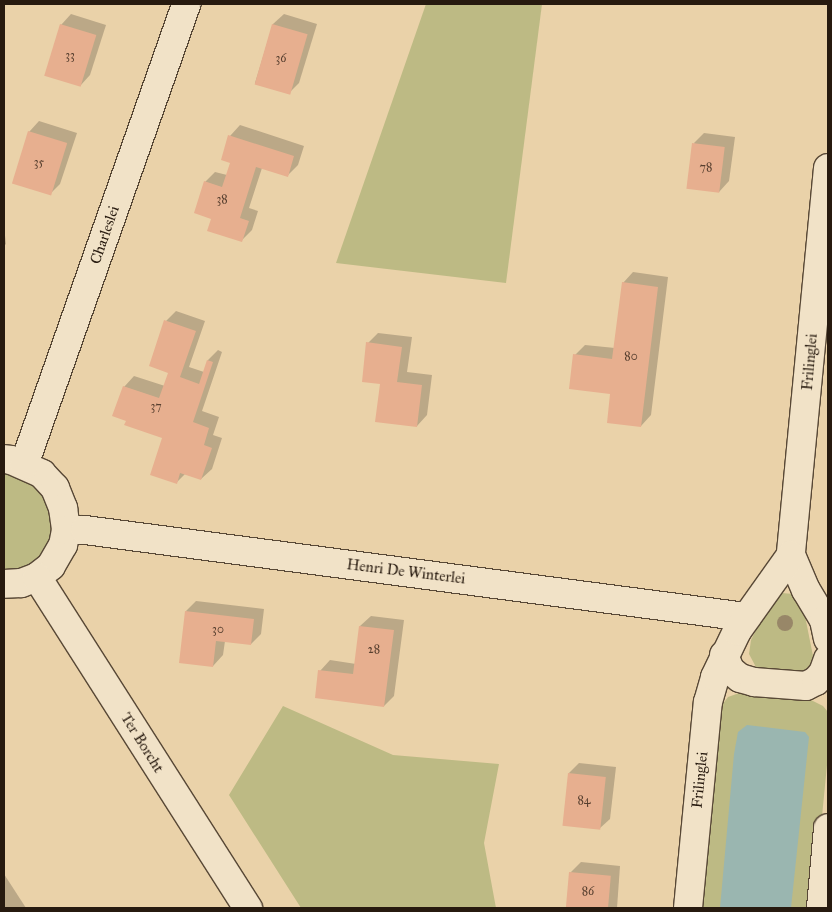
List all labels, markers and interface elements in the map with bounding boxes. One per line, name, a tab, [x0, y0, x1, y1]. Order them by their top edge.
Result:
house number: 33	[65, 49, 75, 63]
house number: 36	[276, 52, 286, 66]
house number: 35	[34, 156, 44, 170]
house number: 78	[700, 161, 712, 175]
house number: 38	[216, 193, 228, 207]
street label: Charleslei	[87, 203, 123, 267]
street label: Frilinglei	[799, 333, 821, 391]
house number: 80	[624, 350, 638, 364]
house number: 37	[150, 400, 162, 414]
street label: Henri De Winterlei	[346, 556, 466, 588]
house number: 30	[212, 623, 224, 637]
house number: 28	[368, 643, 380, 657]
street label: Ter Borcht	[117, 710, 167, 776]
street label: Frilinglei	[688, 751, 712, 809]
house number: 84	[577, 794, 591, 808]
house number: 86	[582, 885, 594, 899]

